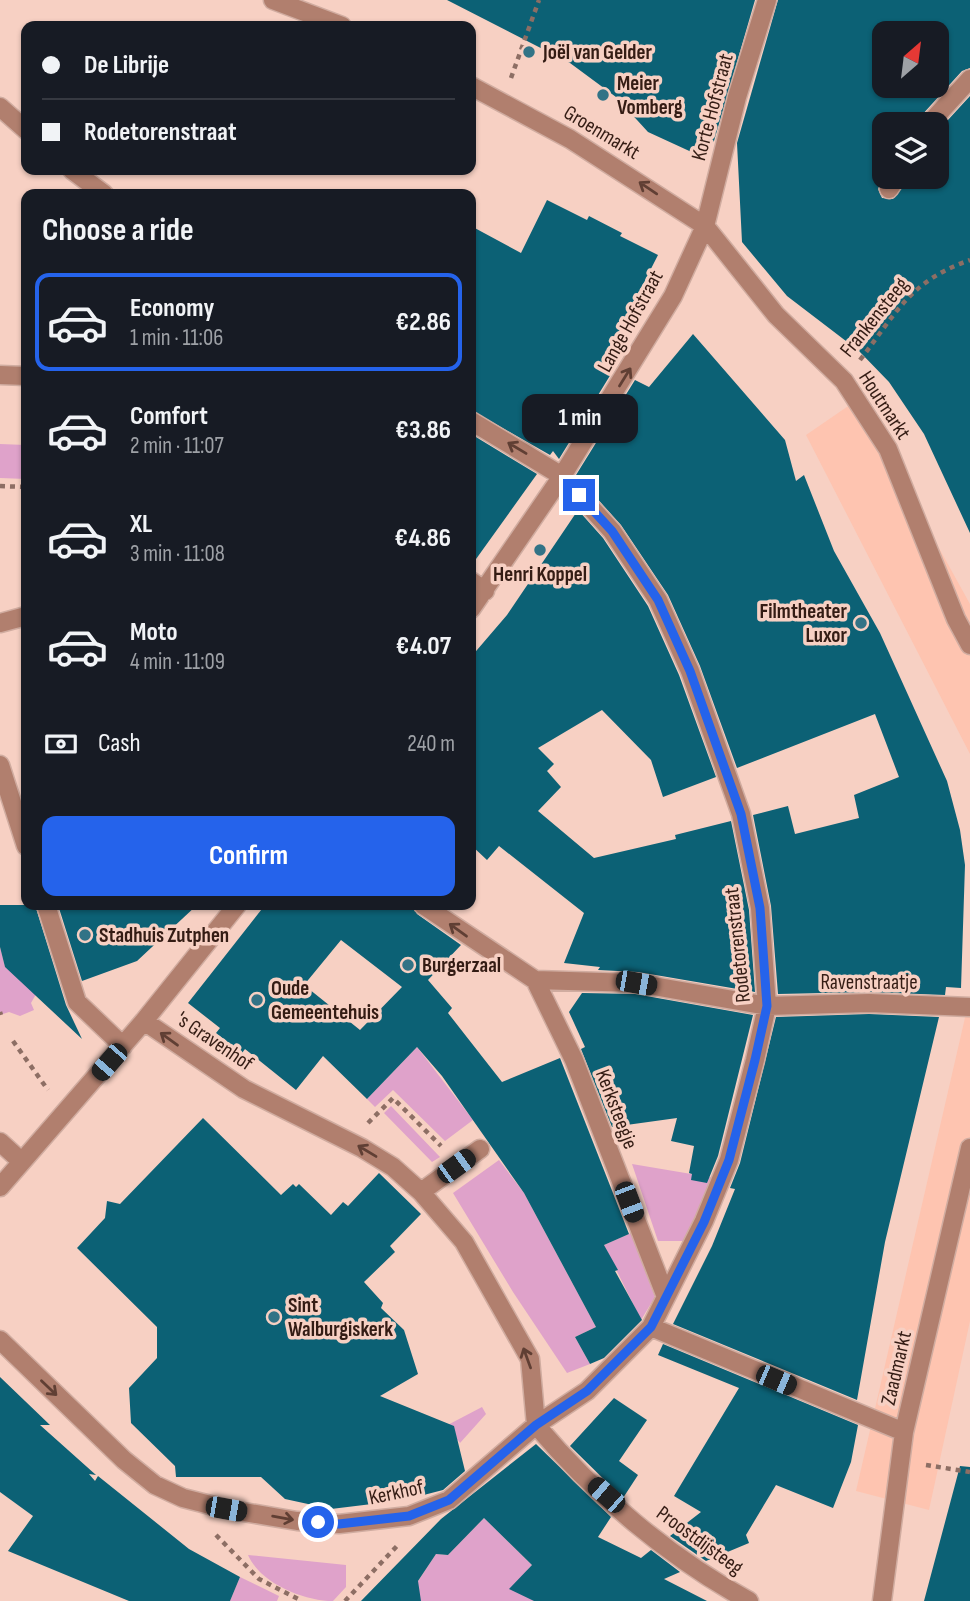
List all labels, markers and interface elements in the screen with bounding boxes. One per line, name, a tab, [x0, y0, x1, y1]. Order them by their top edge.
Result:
north arrow	[872, 21, 948, 98]
map controls	[872, 21, 949, 189]
place label: Joël van Gelder	[542, 40, 652, 65]
marker: Joël van Gelder	[521, 44, 537, 60]
text: De Librije	[84, 50, 169, 81]
street label: Korte Hofstraat	[686, 51, 739, 163]
place label: Meier Vomberg	[617, 71, 683, 120]
marker: Meier Vomberg	[595, 87, 611, 103]
street label: Groenmarkt	[559, 100, 644, 165]
button: layers	[872, 112, 949, 189]
text: Rodetorenstraat	[84, 117, 237, 148]
one-way arrow	[639, 180, 658, 195]
text: Choose a ride	[42, 211, 194, 250]
street label: Lange Hofstraat	[592, 266, 669, 376]
street label: Frankensteeg	[835, 273, 914, 362]
icon: car	[46, 291, 109, 354]
text: Economy	[130, 293, 214, 324]
text: €2.86	[396, 307, 451, 338]
text: 1 min · 11:06	[130, 324, 223, 352]
street label: Houtmarkt	[853, 366, 916, 444]
one-way arrow	[618, 368, 633, 387]
callout: 1 min	[521, 393, 637, 442]
icon: car	[46, 399, 109, 462]
text: Comfort	[130, 401, 208, 432]
text: 1 min	[559, 404, 601, 432]
text: €3.86	[395, 415, 451, 446]
text: 2 min · 11:07	[130, 432, 224, 460]
one-way arrow	[507, 441, 527, 455]
route end	[563, 479, 595, 511]
icon: car	[46, 507, 109, 570]
text: XL	[130, 509, 152, 540]
text: €4.86	[394, 523, 451, 554]
text: 3 min · 11:08	[130, 540, 225, 568]
marker: Henri Koppel	[532, 542, 548, 558]
place label: Henri Koppel	[493, 562, 587, 587]
place label: Filmtheater Luxor	[760, 599, 848, 648]
icon: car	[46, 615, 109, 678]
marker: Filmtheater Luxor	[853, 615, 869, 631]
text: Moto	[130, 617, 178, 648]
text: €4.07	[396, 631, 451, 662]
text: 4 min · 11:09	[130, 648, 225, 676]
icon: cash	[42, 725, 80, 763]
text: Cash	[98, 728, 141, 759]
text: 240 m	[407, 730, 455, 758]
button: Confirm	[42, 816, 455, 896]
street label: Rodetorenstraat	[719, 886, 756, 1004]
place label: Stadhuis Zutphen	[99, 923, 229, 948]
one-way arrow	[449, 923, 468, 937]
marker: Stadhuis Zutphen	[77, 927, 93, 943]
place label: Burgerzaal	[422, 953, 501, 978]
marker: Burgerzaal	[400, 957, 416, 973]
car	[614, 969, 659, 997]
street label: Ravenstraatje	[820, 970, 918, 995]
place label: Oude Gemeentehuis	[271, 976, 379, 1025]
marker: Oude Gemeentehuis	[249, 992, 265, 1008]
street label: 's Gravenhof	[171, 1007, 259, 1077]
one-way arrow	[160, 1032, 179, 1046]
car	[88, 1039, 131, 1085]
street label: Kerksteegje	[590, 1066, 643, 1152]
one-way arrow	[357, 1144, 377, 1158]
car	[433, 1145, 480, 1187]
car	[612, 1179, 647, 1225]
place label: Sint Walburgiskerk	[288, 1293, 393, 1342]
marker: Sint Walburgiskerk	[266, 1309, 282, 1325]
street label: Zaadmarkt	[876, 1329, 917, 1408]
one-way arrow	[520, 1348, 532, 1369]
car	[753, 1362, 800, 1398]
one-way arrow	[40, 1379, 57, 1396]
car	[584, 1473, 629, 1517]
street label: Kerkhof	[366, 1474, 427, 1510]
car	[204, 1495, 249, 1523]
street label: Proostdijsteeg	[651, 1501, 748, 1580]
route start	[302, 1506, 334, 1538]
one-way arrow	[271, 1512, 294, 1525]

